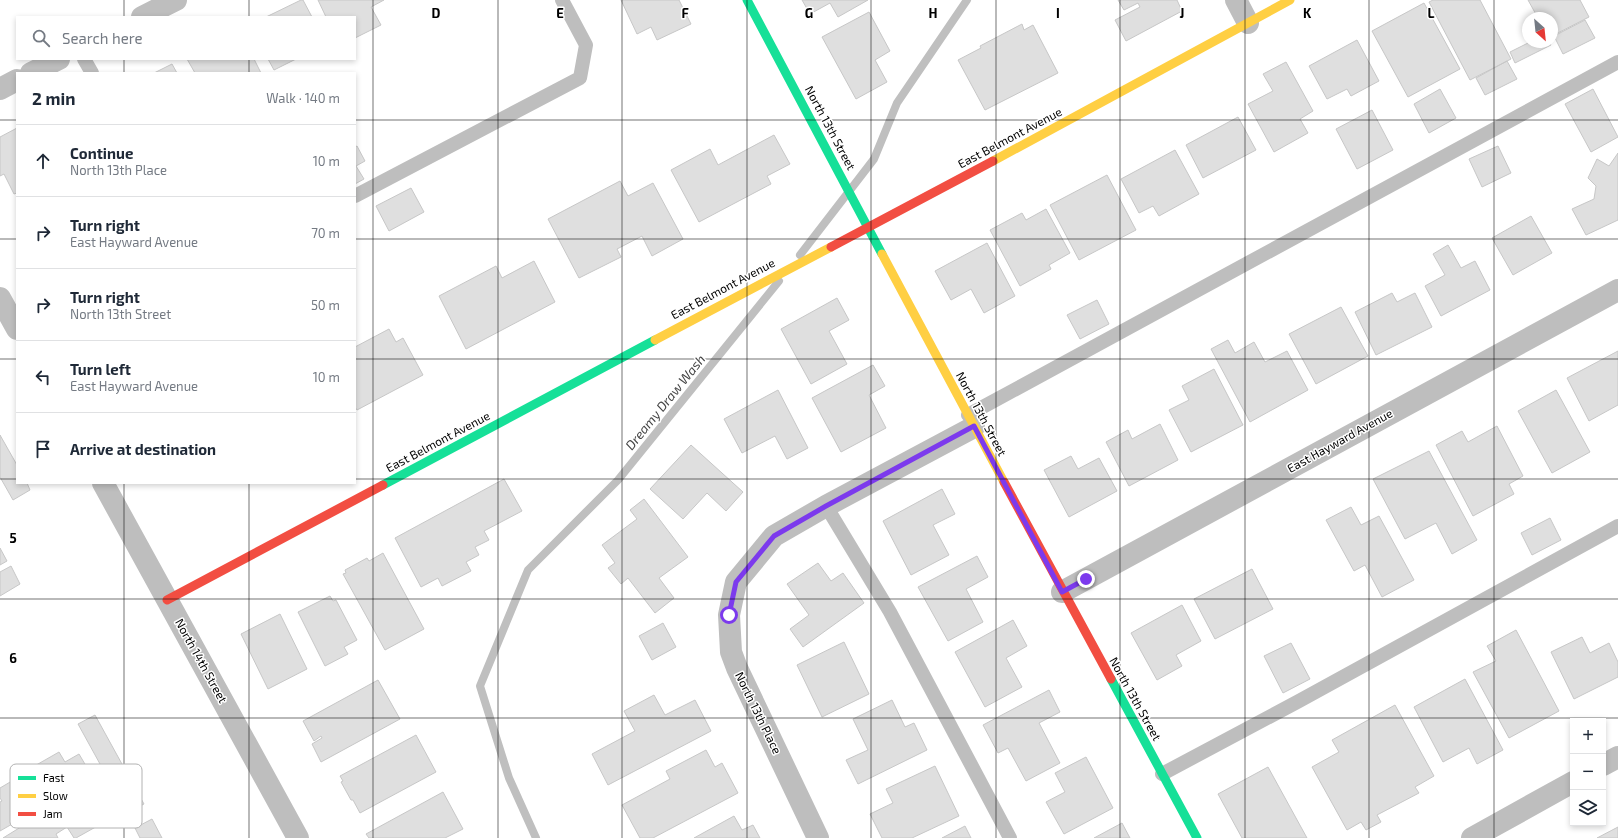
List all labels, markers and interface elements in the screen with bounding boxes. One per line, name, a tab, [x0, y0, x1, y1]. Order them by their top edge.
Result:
text: D	[432, 5, 441, 21]
text: E	[556, 5, 564, 21]
text: F	[681, 5, 689, 21]
text: G	[805, 5, 813, 21]
text: H	[929, 5, 938, 21]
text: I	[1056, 5, 1060, 21]
text: J	[1180, 5, 1184, 21]
text: K	[1303, 5, 1312, 21]
text: L	[1428, 5, 1435, 21]
north arrow	[1522, 12, 1558, 48]
search box	[16, 16, 356, 60]
icon: search	[30, 27, 52, 49]
text: Search here	[62, 29, 143, 47]
street label: North 13th Street	[803, 83, 859, 172]
text: 2 min	[32, 88, 75, 108]
text: Walk · 140 m	[266, 90, 340, 106]
street label: East Belmont Avenue	[955, 104, 1064, 170]
text: Continue	[70, 144, 133, 162]
icon: ahead	[32, 150, 54, 172]
text: 10 m	[313, 153, 340, 169]
text: North 13th Place	[70, 162, 167, 178]
text: Turn right	[70, 216, 140, 234]
icon: right	[32, 222, 54, 244]
text: 70 m	[311, 225, 340, 241]
text: East Hayward Avenue	[70, 234, 198, 250]
street label: East Belmont Avenue	[668, 255, 777, 321]
text: Turn right	[70, 288, 140, 306]
icon: right	[32, 294, 54, 316]
text: 50 m	[311, 297, 340, 313]
text: North 13th Street	[70, 306, 171, 322]
water label: Dreamy Draw Wash	[622, 351, 708, 453]
text: Turn left	[70, 360, 131, 378]
icon: left	[32, 366, 54, 388]
text: 10 m	[313, 369, 340, 385]
street label: North 13th Street	[954, 369, 1010, 458]
text: East Hayward Avenue	[70, 378, 198, 394]
street label: East Hayward Avenue	[1284, 405, 1395, 475]
street label: East Belmont Avenue	[383, 408, 492, 474]
icon: arrive	[32, 438, 54, 460]
text: Arrive at destination	[70, 440, 216, 458]
text: 5	[9, 530, 17, 546]
route end	[1077, 570, 1095, 588]
route start	[720, 606, 738, 624]
street label: North 14th Street	[173, 616, 231, 705]
text: 6	[9, 650, 17, 666]
street label: North 13th Street	[1107, 654, 1165, 743]
street label: North 13th Place	[733, 669, 785, 756]
map controls	[1570, 718, 1606, 826]
button: +	[1570, 718, 1606, 754]
button: −	[1570, 754, 1606, 790]
legend	[10, 764, 142, 828]
text: Fast	[43, 771, 65, 784]
text: Slow	[43, 789, 68, 802]
button: layers	[1570, 790, 1606, 826]
text: Jam	[43, 807, 62, 820]

